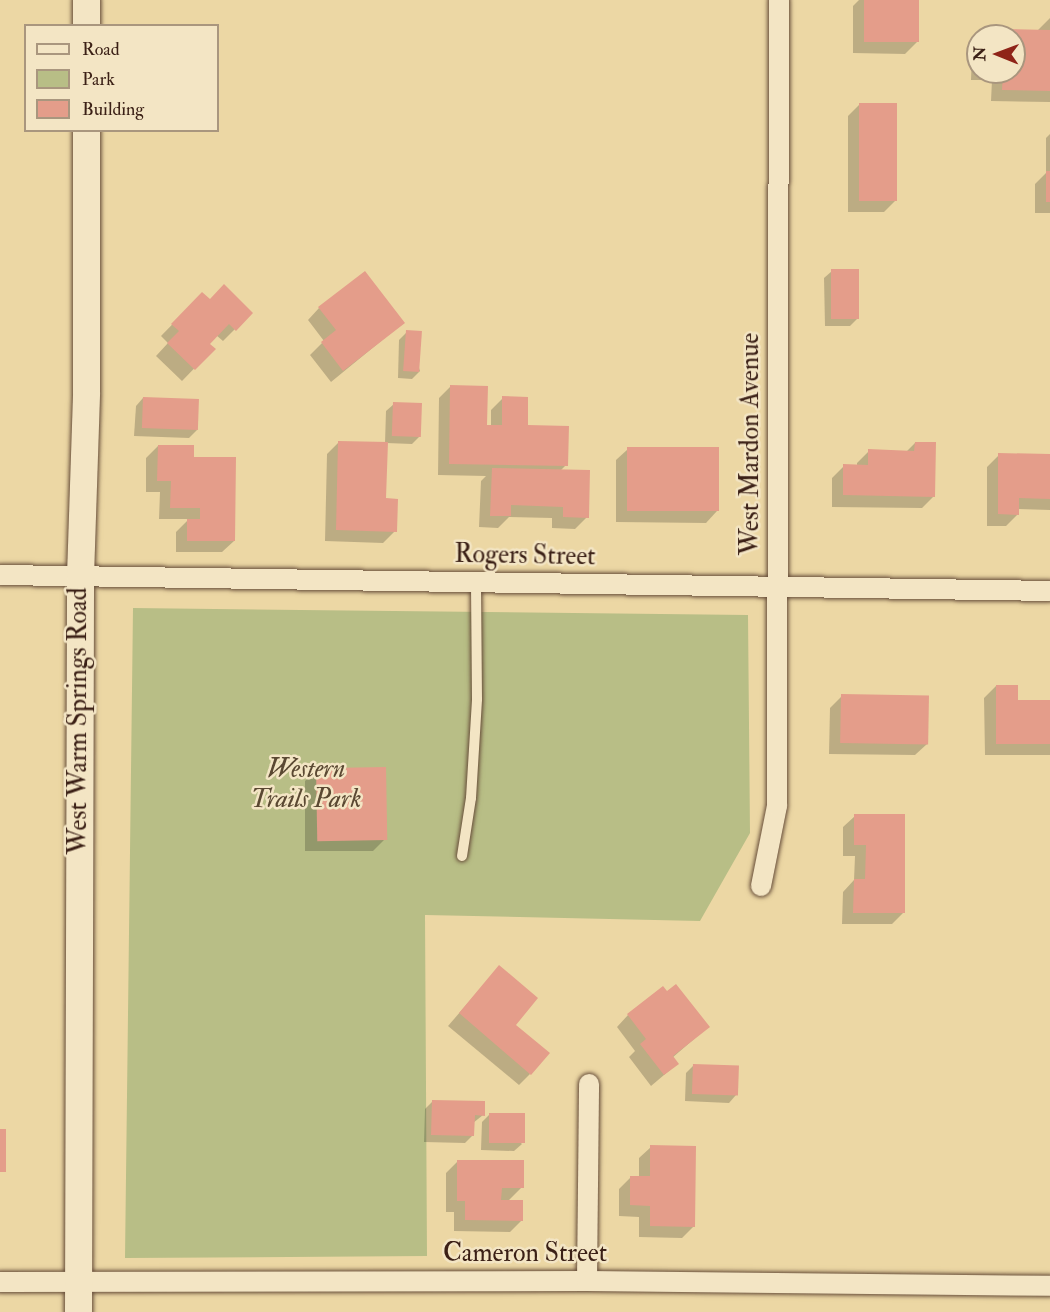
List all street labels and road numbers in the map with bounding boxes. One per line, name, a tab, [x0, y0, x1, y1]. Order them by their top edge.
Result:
street label: West Mardon Avenue	[735, 333, 767, 555]
street label: Rogers Street	[454, 539, 596, 573]
street label: West Warm Springs Road	[63, 587, 95, 855]
street label: Cameron Street	[443, 1238, 607, 1270]

